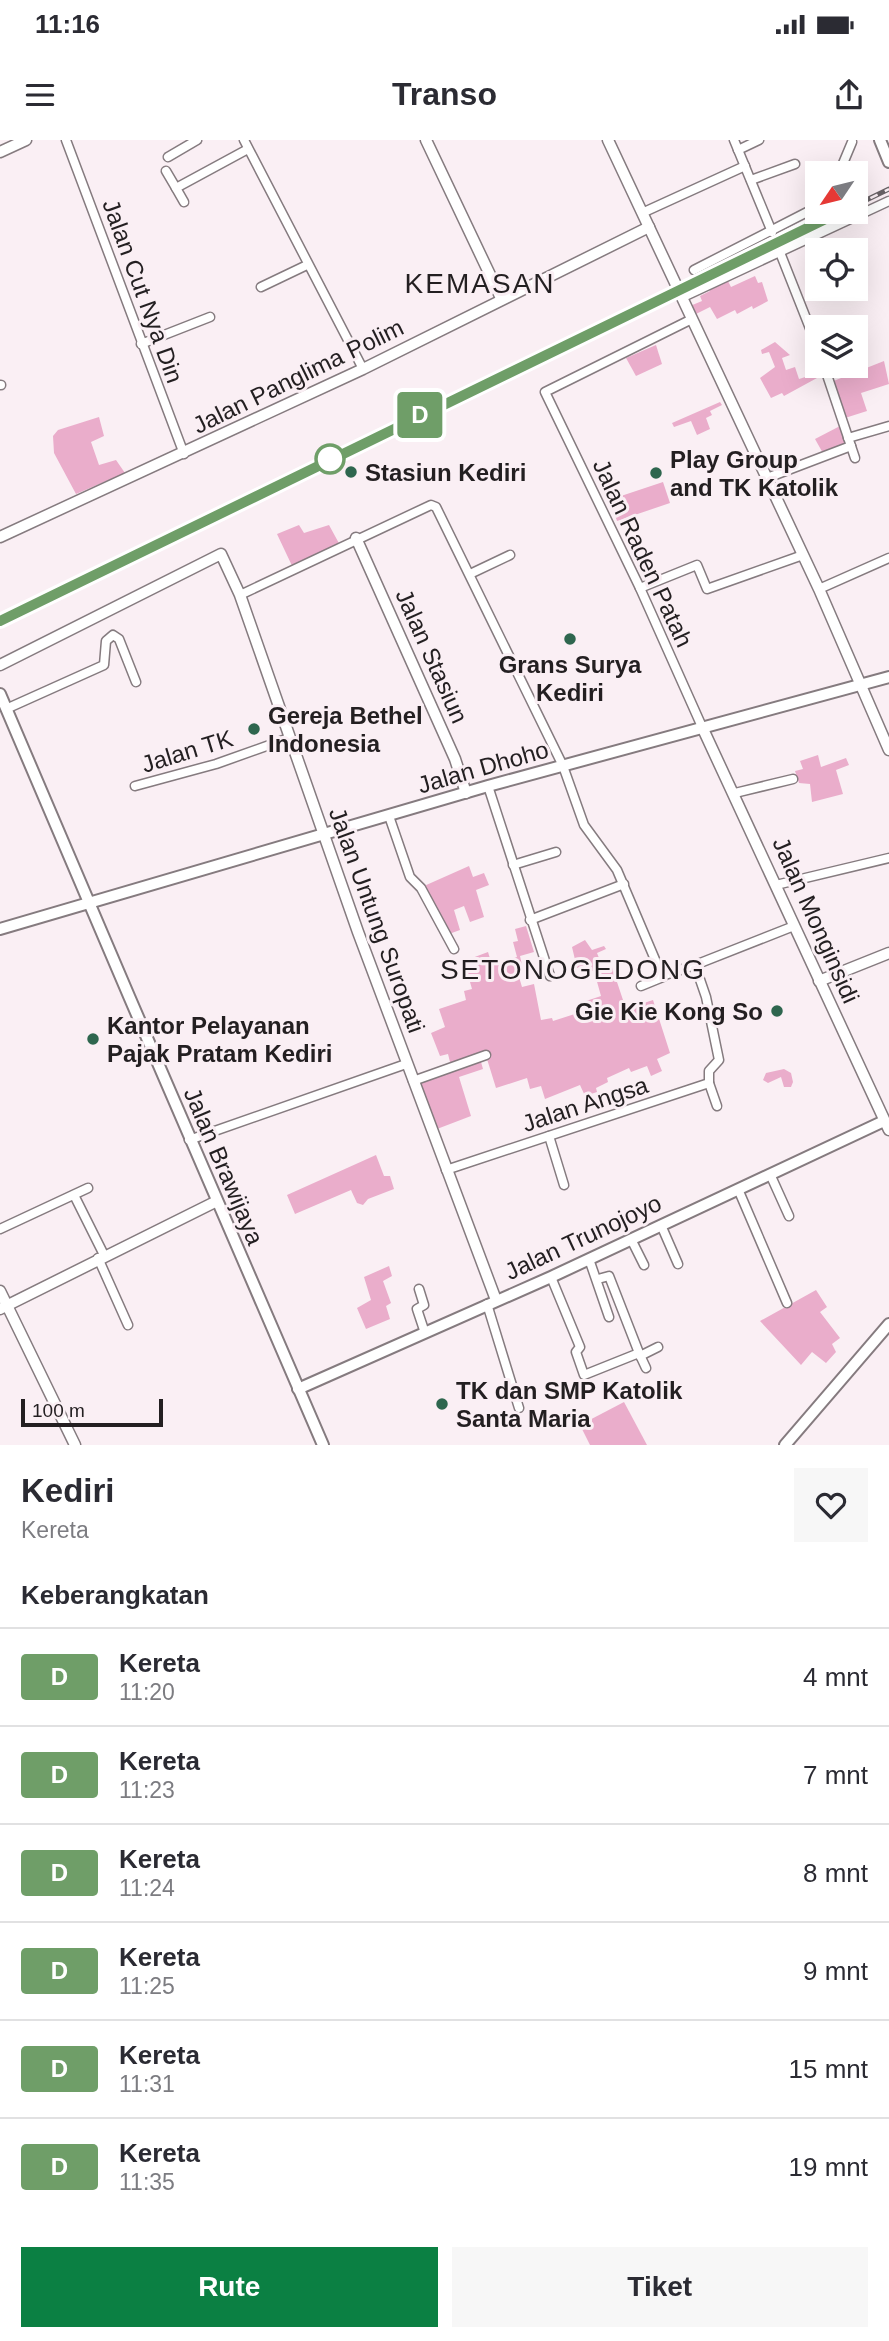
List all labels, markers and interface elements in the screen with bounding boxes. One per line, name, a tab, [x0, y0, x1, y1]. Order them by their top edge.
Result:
text: 11:16	[35, 9, 100, 39]
icon: menu	[21, 76, 59, 114]
text: Transo	[392, 76, 497, 112]
icon: share	[830, 76, 868, 114]
north arrow	[805, 161, 868, 224]
map controls	[805, 161, 868, 378]
street label: Jalan Cut Nya Din	[97, 196, 189, 386]
button: locate	[805, 238, 868, 301]
district label: KEMASAN	[405, 268, 555, 299]
street label: Jalan Panglima Polim	[188, 313, 408, 439]
button: layers	[805, 315, 868, 378]
line badge: D	[397, 392, 443, 438]
text: D	[411, 401, 429, 428]
unlabelled marker	[315, 444, 345, 474]
place label: Play Group and TK Katolik	[670, 446, 839, 501]
street label: Jalan Raden Patah	[588, 455, 698, 651]
place label: Stasiun Kediri	[365, 459, 526, 486]
marker: Stasiun Kediri	[343, 464, 359, 480]
marker: Play Group and TK Katolik	[648, 465, 664, 481]
street label: Jalan Stasiun	[390, 585, 474, 727]
marker: Grans Surya Kediri	[562, 631, 578, 647]
place label: Grans Surya Kediri	[499, 651, 642, 706]
place label: Gereja Bethel Indonesia	[268, 702, 423, 757]
marker: Gereja Bethel Indonesia	[246, 721, 262, 737]
street label: Jalan TK	[138, 724, 236, 778]
street label: Jalan Dhoho	[415, 735, 551, 799]
street label: Jalan Untung Suropati	[324, 804, 430, 1036]
street label: Jalan Monginsidi	[767, 833, 865, 1007]
district label: SETONOGEDONG	[440, 954, 706, 985]
place label: Gie Kie Kong So	[575, 998, 763, 1025]
marker: Gie Kie Kong So	[769, 1003, 785, 1019]
place label: Kantor Pelayanan Pajak Pratam Kediri	[107, 1012, 332, 1067]
marker: Kantor Pelayanan Pajak Pratam Kediri	[85, 1031, 101, 1047]
street label: Jalan Angsa	[519, 1071, 652, 1137]
street label: Jalan Brawijaya	[179, 1083, 270, 1249]
street label: Jalan Trunojoyo	[501, 1189, 665, 1285]
place label: TK dan SMP Katolik Santa Maria	[456, 1377, 683, 1432]
scale bar	[21, 1396, 163, 1428]
marker: TK dan SMP Katolik Santa Maria	[434, 1396, 450, 1412]
text: 100 m	[32, 1400, 85, 1421]
button: heart	[794, 1468, 868, 1542]
text: Kediri	[21, 1472, 115, 1509]
text: Kereta	[21, 1517, 89, 1543]
text: Keberangkatan	[21, 1580, 209, 1610]
text: Kereta	[119, 1648, 200, 1678]
text: 4 mnt	[803, 1662, 868, 1692]
text: D	[51, 1663, 68, 1690]
text: 11:20	[119, 1679, 175, 1705]
text: Kereta	[119, 1746, 200, 1776]
text: 7 mnt	[803, 1760, 868, 1790]
text: D	[51, 1761, 68, 1788]
text: 11:23	[119, 1777, 175, 1803]
text: Kereta	[119, 1844, 200, 1874]
text: 8 mnt	[803, 1858, 868, 1888]
text: D	[51, 1859, 68, 1886]
text: 11:24	[119, 1875, 175, 1901]
text: Kereta	[119, 1942, 200, 1972]
text: 9 mnt	[803, 1956, 868, 1986]
text: D	[51, 1957, 68, 1984]
text: 11:25	[119, 1973, 175, 1999]
text: Kereta	[119, 2040, 200, 2070]
text: 15 mnt	[789, 2054, 868, 2084]
text: D	[51, 2055, 68, 2082]
text: 11:31	[119, 2071, 175, 2097]
text: Kereta	[119, 2138, 200, 2168]
text: 19 mnt	[789, 2152, 868, 2182]
text: D	[51, 2153, 68, 2180]
text: 11:35	[119, 2169, 175, 2195]
button: Rute	[21, 2247, 438, 2327]
button: Tiket	[452, 2247, 868, 2327]

